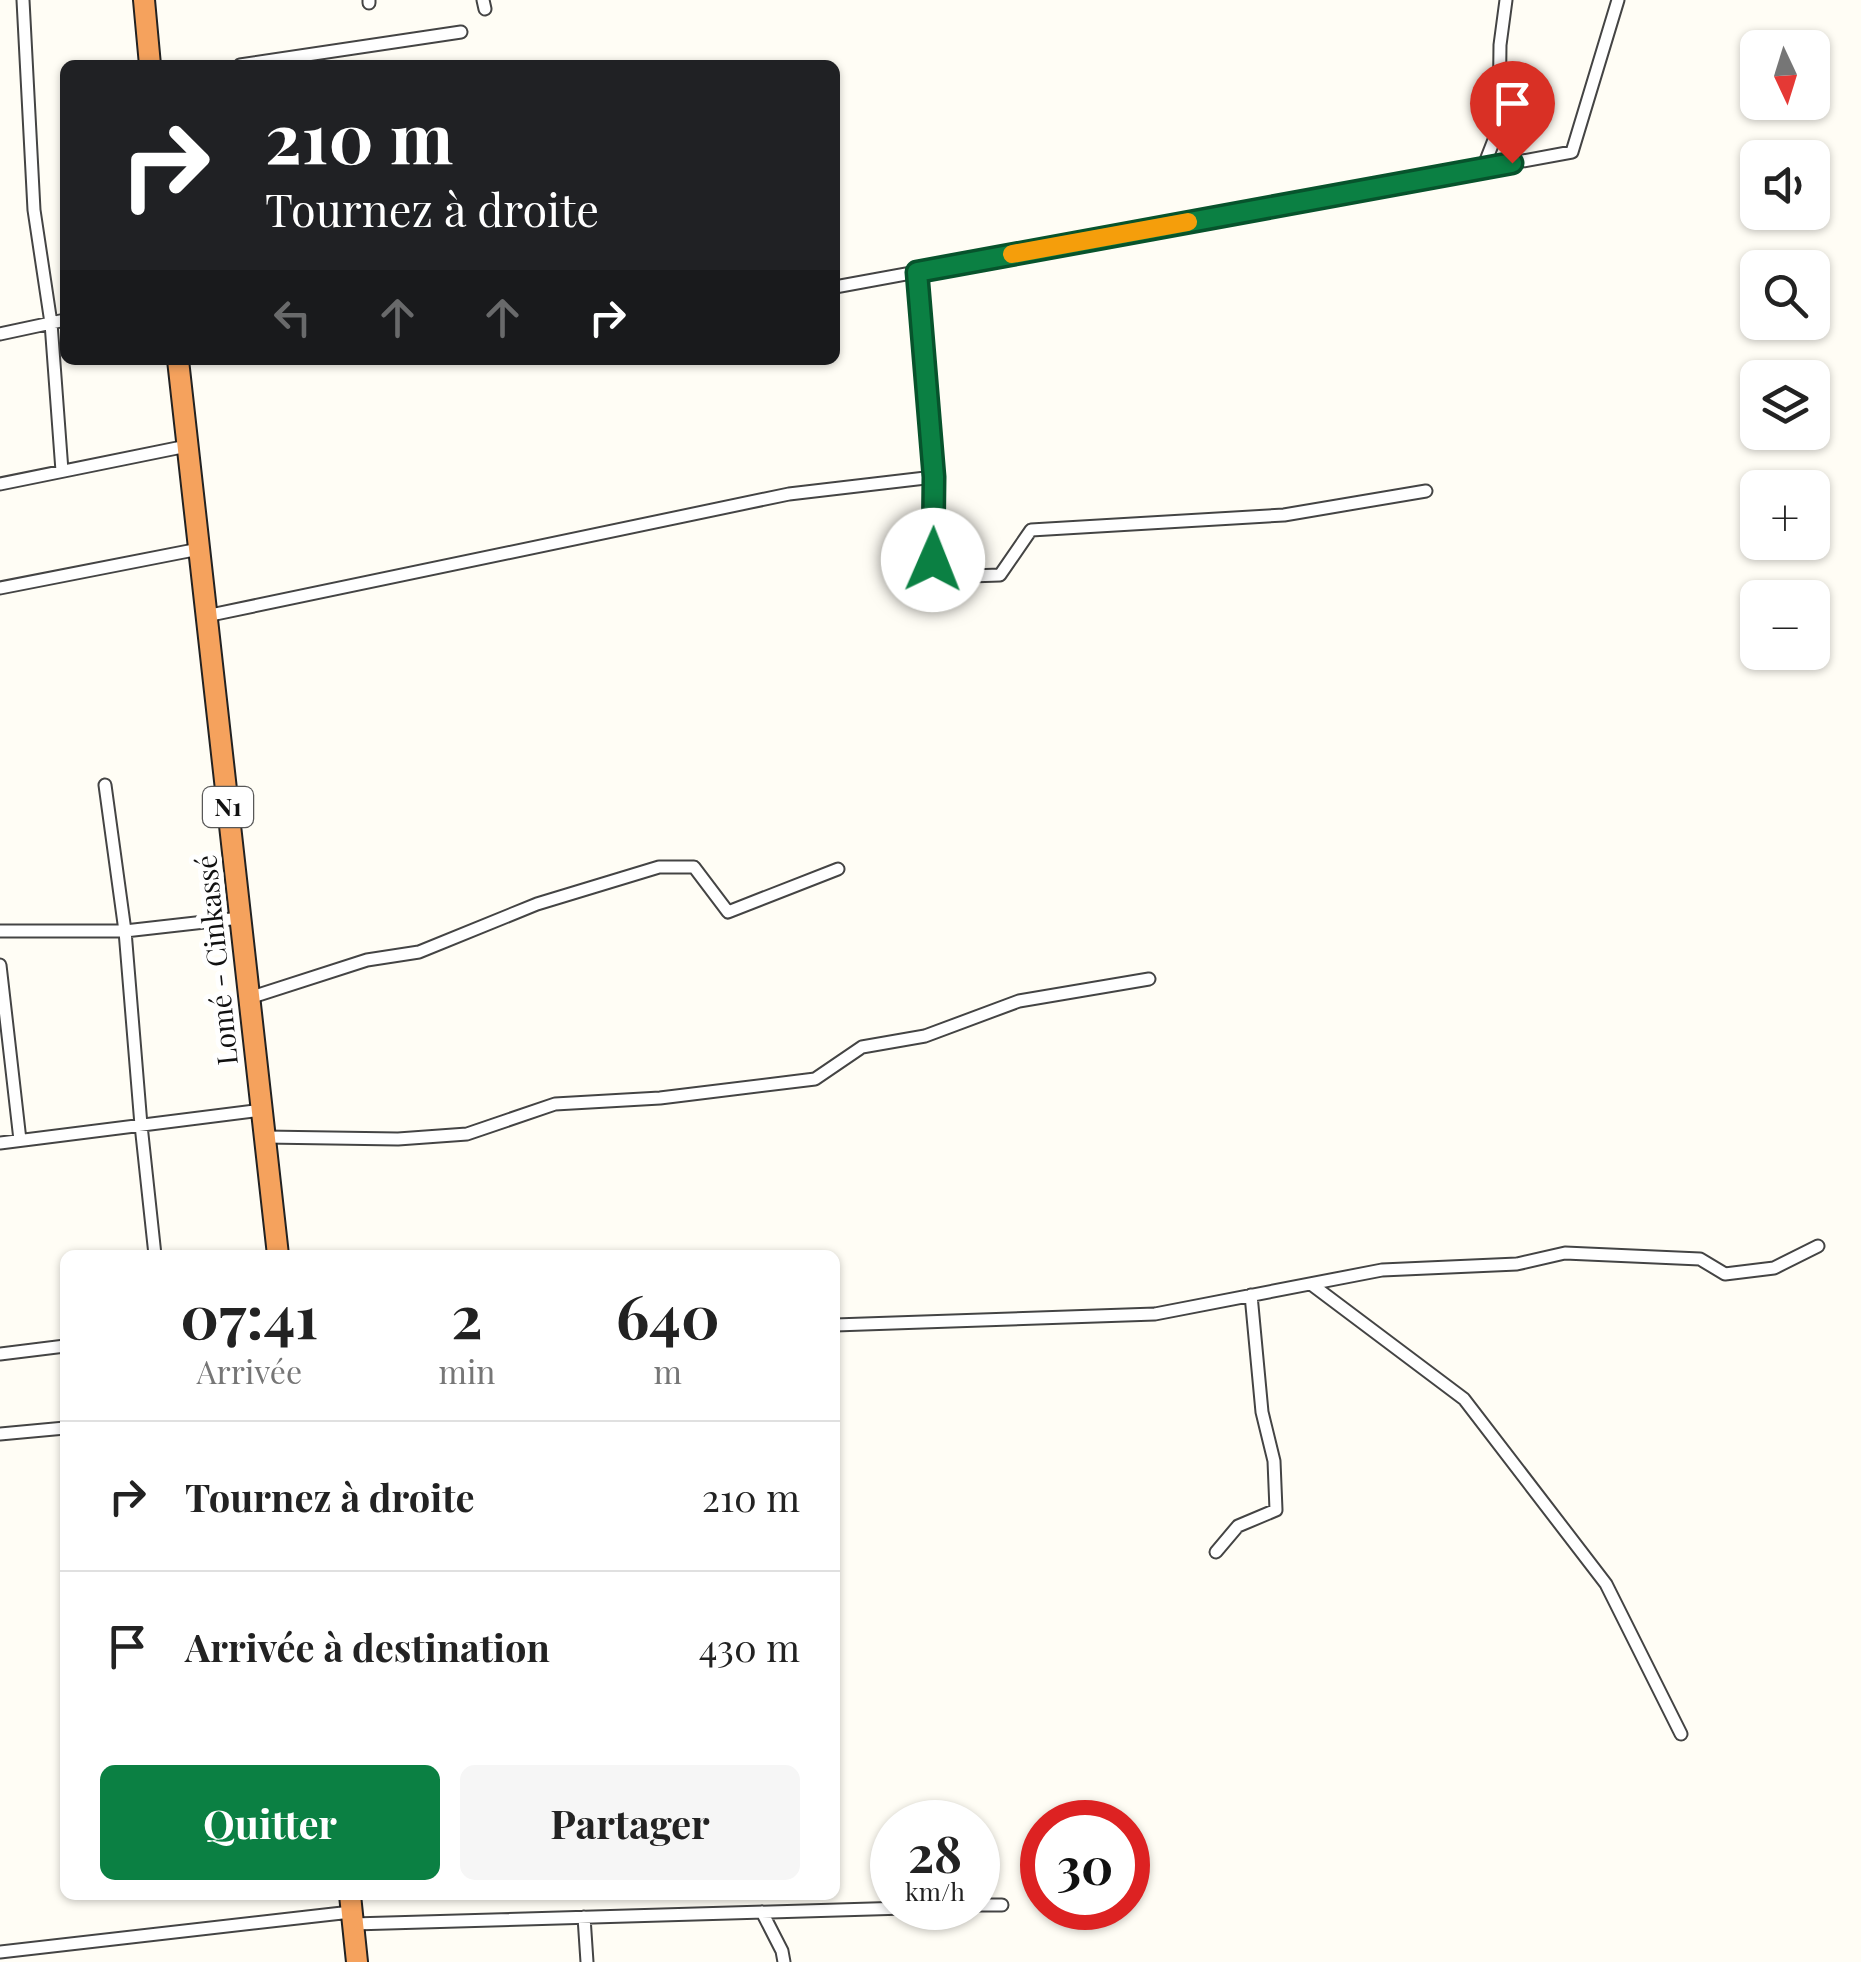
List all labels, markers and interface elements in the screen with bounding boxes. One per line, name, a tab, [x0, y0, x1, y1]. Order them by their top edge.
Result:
north arrow	[1740, 30, 1830, 120]
map controls	[1740, 30, 1830, 670]
pin	[1470, 61, 1555, 164]
icon: arrive	[1485, 76, 1540, 131]
text: 210 m	[265, 88, 453, 182]
icon: right	[100, 100, 230, 230]
button: sound	[1740, 140, 1830, 230]
text: Tournez à droite	[265, 178, 599, 238]
button: search	[1740, 250, 1830, 340]
icon: left	[265, 290, 320, 345]
icon: ahead	[370, 290, 425, 345]
icon: ahead	[475, 290, 530, 345]
icon: right	[580, 290, 635, 345]
button: layers	[1740, 360, 1830, 450]
button: +	[1740, 470, 1830, 560]
position arrow	[881, 508, 985, 612]
button: −	[1740, 580, 1830, 670]
road number: N1	[203, 787, 253, 827]
street label: Lomé - Cinkassé	[186, 853, 245, 1067]
text: 07:41	[180, 1274, 318, 1354]
text: 2	[451, 1274, 483, 1354]
text: 640	[616, 1274, 720, 1354]
text: Arrivée	[196, 1349, 302, 1392]
text: min	[439, 1349, 495, 1392]
text: m	[653, 1349, 682, 1392]
icon: right	[100, 1469, 155, 1524]
text: Tournez à droite	[185, 1471, 475, 1522]
text: 210 m	[702, 1471, 800, 1522]
icon: arrive	[100, 1619, 155, 1674]
text: Arrivée à destination	[185, 1621, 550, 1672]
text: 430 m	[699, 1621, 800, 1672]
button: Quitter	[100, 1765, 440, 1880]
button: Partager	[460, 1765, 800, 1880]
speed limit sign: 30	[1020, 1800, 1150, 1930]
text: 28	[908, 1819, 962, 1886]
text: km/h	[905, 1874, 965, 1907]

